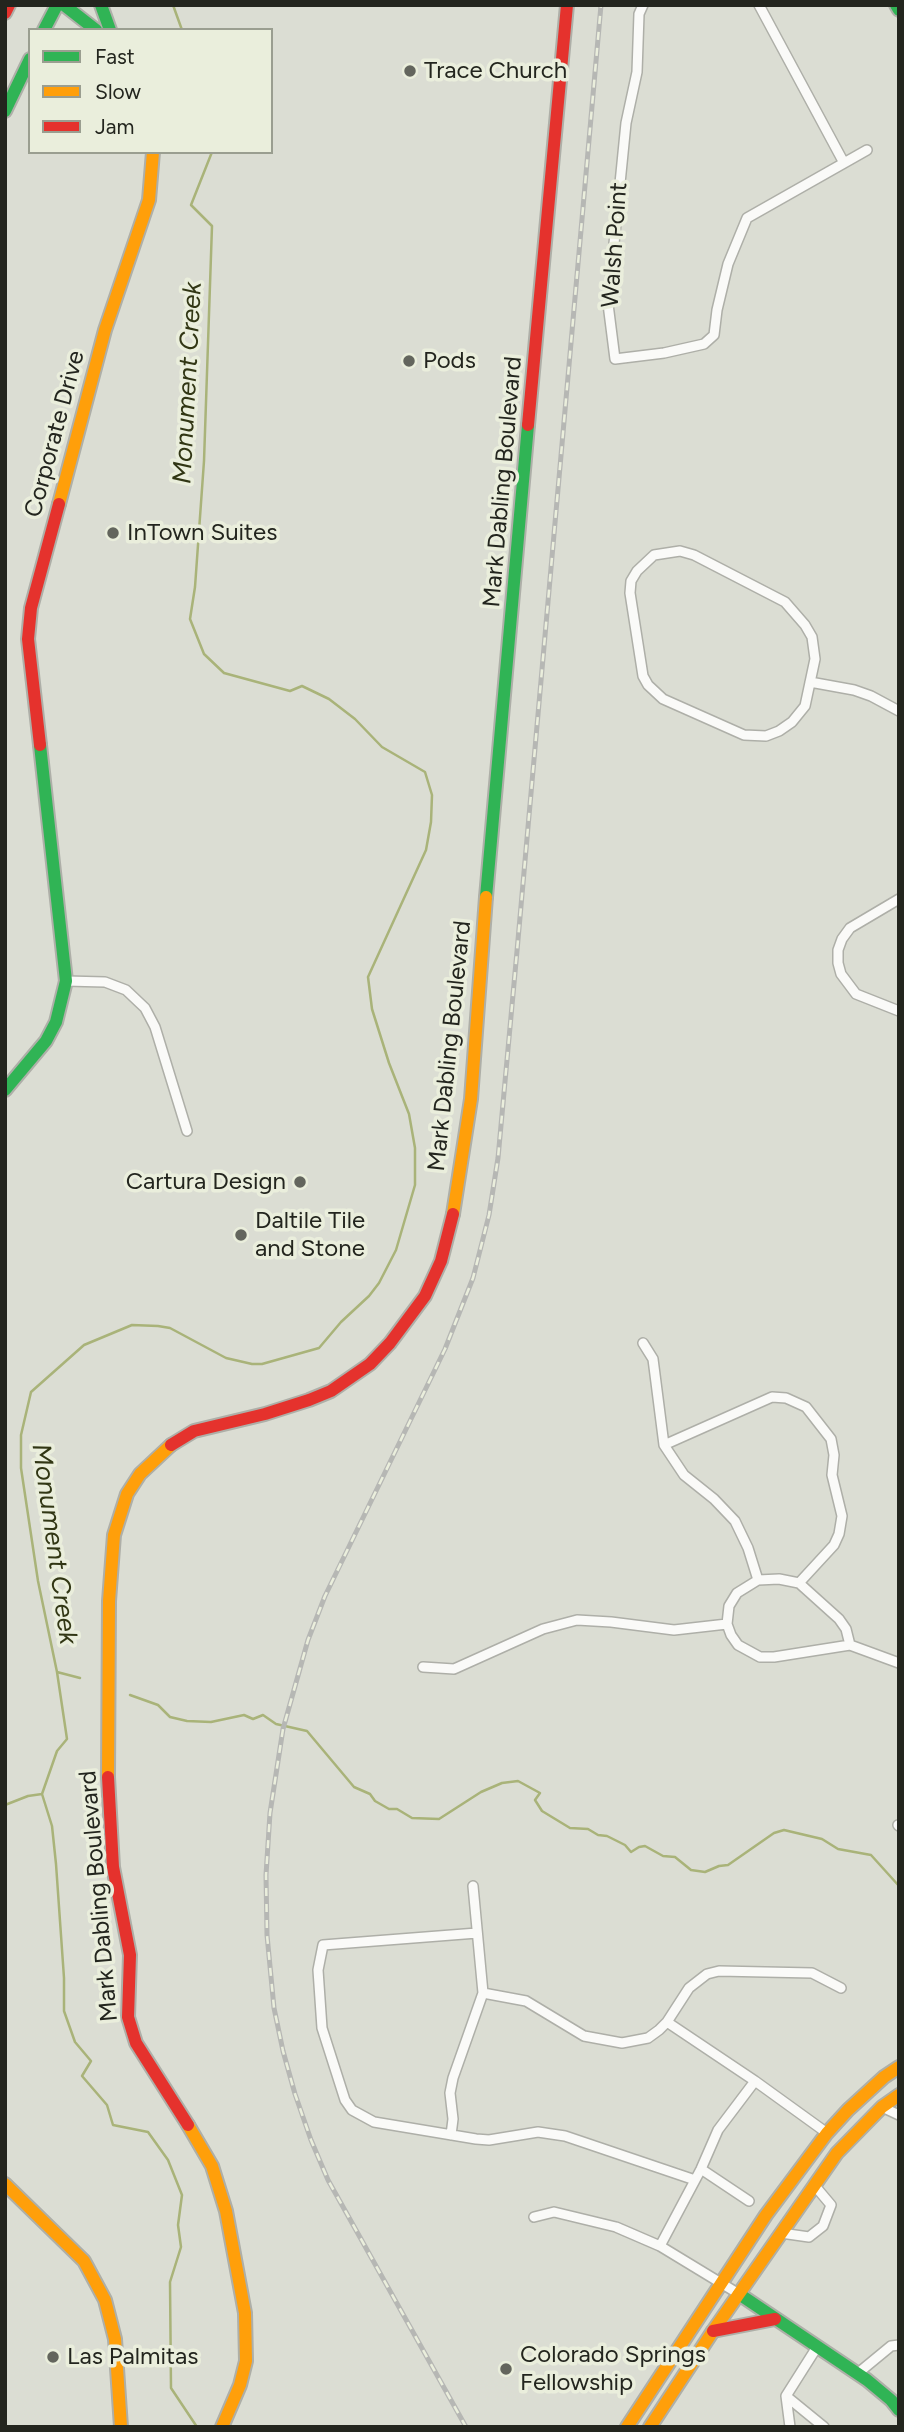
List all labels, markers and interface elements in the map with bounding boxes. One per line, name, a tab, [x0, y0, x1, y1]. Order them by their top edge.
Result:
legend	[28, 28, 273, 154]
text: Fast	[95, 44, 135, 69]
place label: Trace Church	[424, 57, 567, 85]
marker: Trace Church	[402, 63, 418, 79]
text: Slow	[95, 79, 141, 104]
text: Jam	[95, 114, 134, 139]
street label: Walsh Point	[596, 181, 634, 309]
water label: Monument Creek	[167, 281, 209, 485]
place label: Pods	[423, 347, 476, 375]
street label: Corporate Drive	[19, 348, 91, 520]
marker: Pods	[401, 353, 417, 369]
street label: Mark Dabling Boulevard	[478, 355, 528, 609]
place label: InTown Suites	[127, 519, 277, 547]
marker: InTown Suites	[105, 525, 121, 541]
street label: Mark Dabling Boulevard	[423, 919, 477, 1173]
place label: Cartura Design	[126, 1168, 286, 1196]
marker: Cartura Design	[292, 1174, 308, 1190]
place label: Daltile Tile and Stone	[255, 1207, 365, 1263]
marker: Daltile Tile and Stone	[233, 1227, 249, 1243]
water label: Monument Creek	[24, 1442, 84, 1646]
street label: Mark Dabling Boulevard	[74, 1769, 124, 2023]
place label: Colorado Springs Fellowship	[520, 2341, 706, 2397]
place label: Las Palmitas	[67, 2343, 198, 2371]
marker: Las Palmitas	[45, 2349, 61, 2365]
marker: Colorado Springs Fellowship	[498, 2361, 514, 2377]

